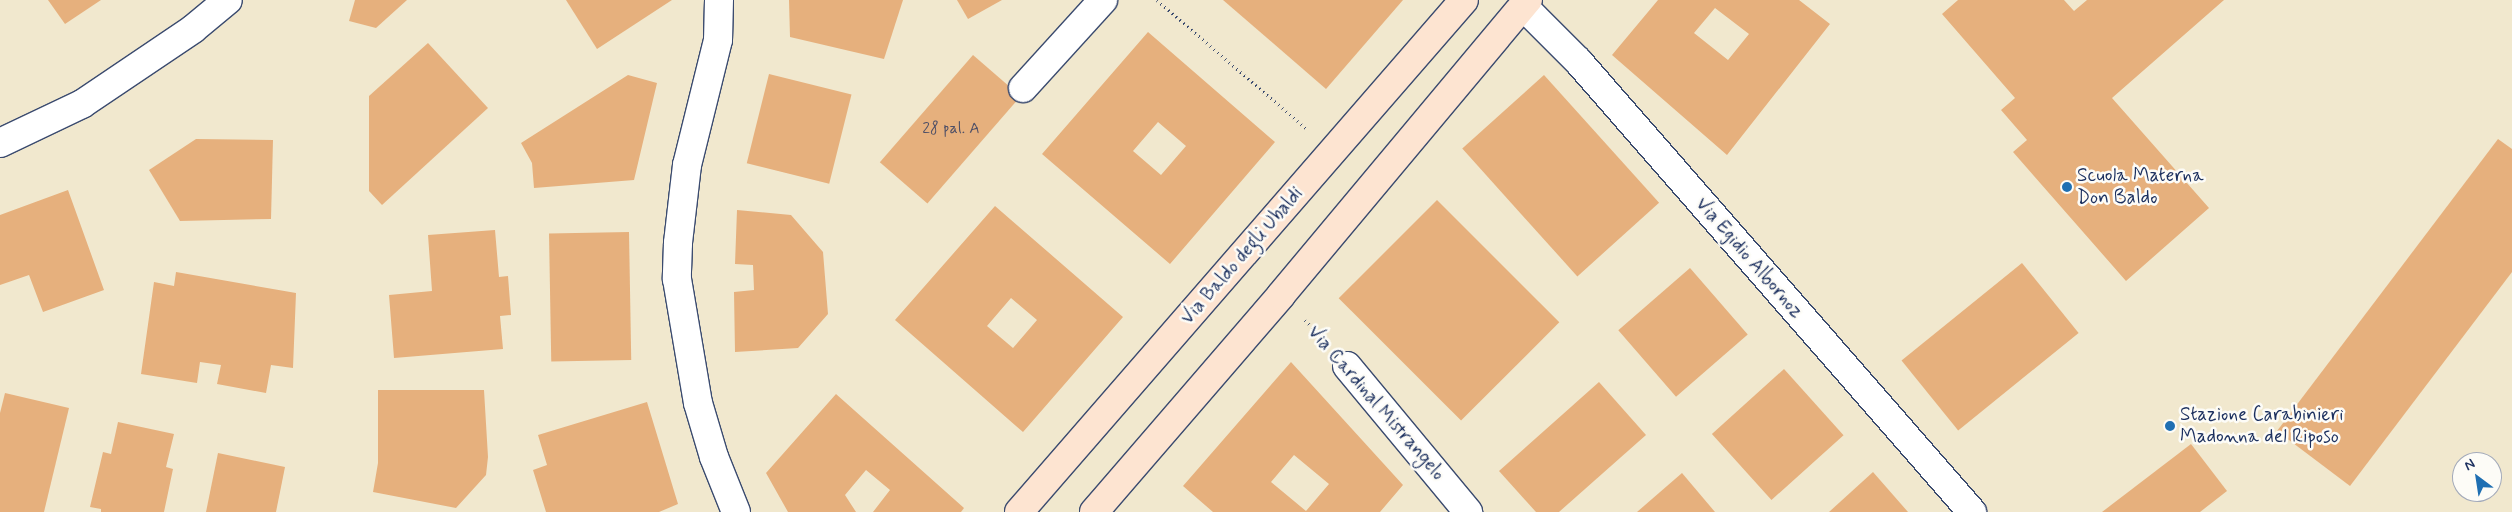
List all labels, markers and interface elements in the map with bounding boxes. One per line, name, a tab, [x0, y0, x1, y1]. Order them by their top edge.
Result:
house number: 28 pal. A	[922, 119, 980, 139]
place label: Scuola Materna Don Baldo	[2077, 165, 2204, 209]
marker: Scuola Materna Don Baldo	[2061, 181, 2073, 193]
street label: Via Baldo degli Ubaldi	[1177, 183, 1307, 329]
street label: Via Egidio Albornoz	[1690, 193, 1808, 323]
street label: Via Cardinal Mistrangelo	[1302, 320, 1450, 486]
place label: Stazione Carabinieri Madonna del Riposo	[2180, 404, 2342, 448]
marker: Stazione Carabinieri Madonna del Riposo	[2164, 420, 2176, 432]
north arrow	[2452, 452, 2502, 502]
text: N	[2461, 455, 2478, 475]

